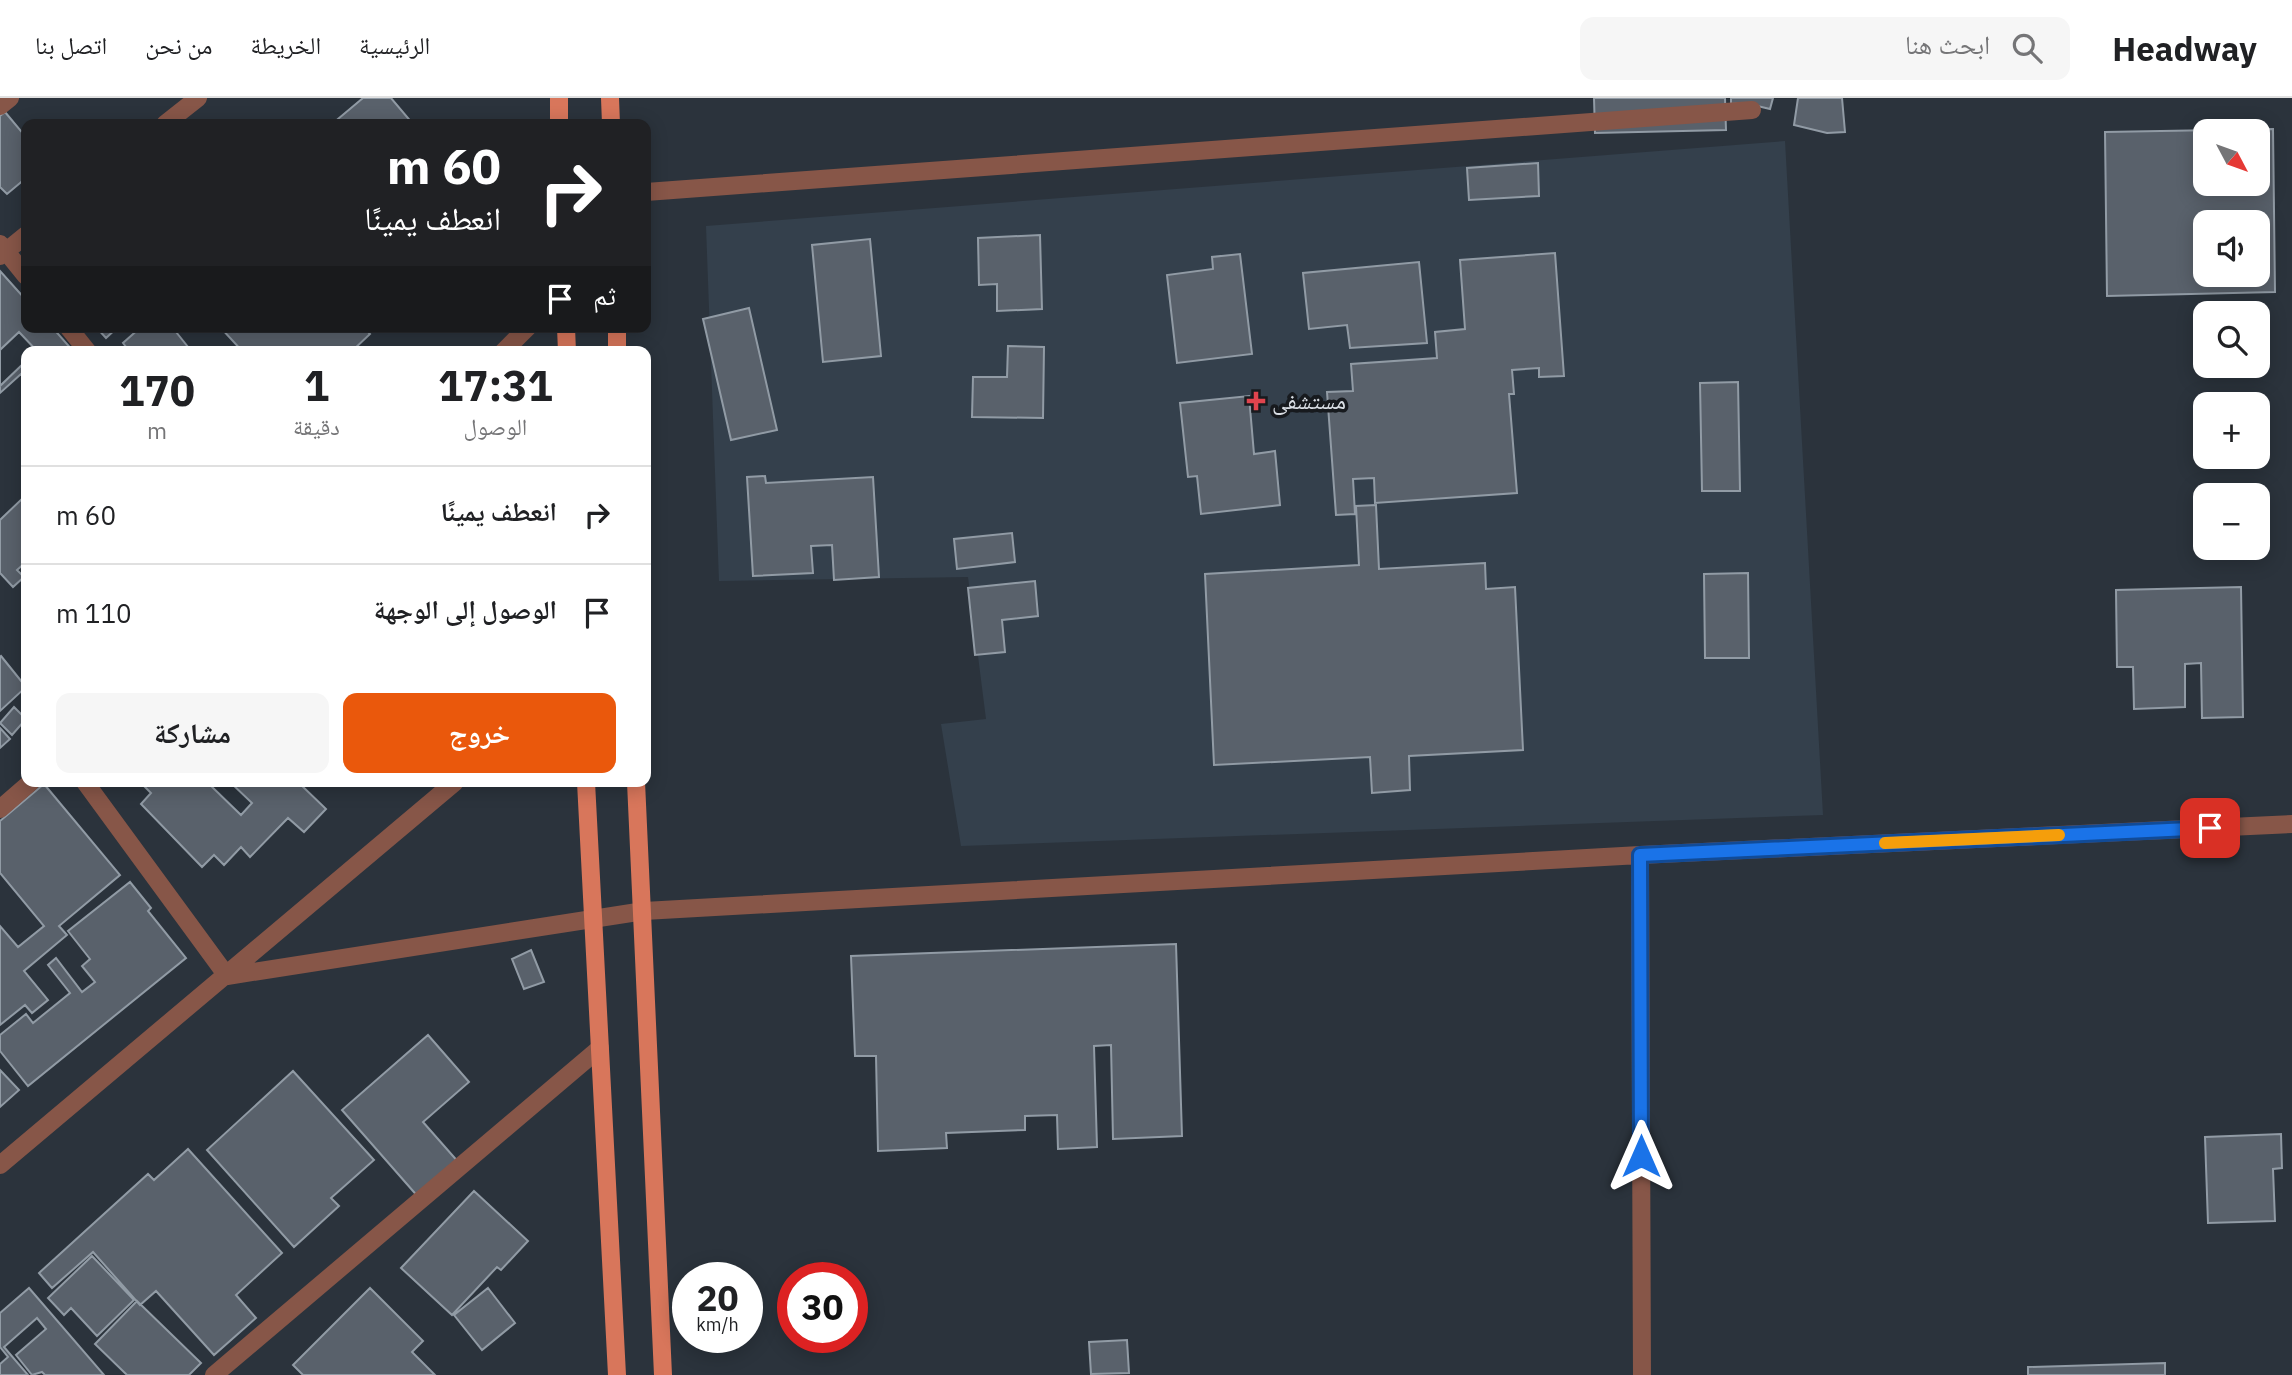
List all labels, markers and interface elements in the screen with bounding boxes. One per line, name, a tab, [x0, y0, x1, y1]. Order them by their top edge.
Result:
search box	[1580, 17, 2070, 80]
text: ابحث هنا	[1905, 27, 1990, 61]
text: Headway	[2112, 27, 2257, 70]
text: اتصل بنا	[35, 29, 107, 61]
text: من نحن	[145, 29, 212, 61]
text: الخريطة	[250, 29, 321, 61]
text: الرئيسية	[359, 29, 430, 61]
icon: search	[2008, 29, 2046, 67]
north arrow	[2193, 119, 2270, 196]
map controls	[2193, 119, 2270, 560]
text: 60 m	[387, 134, 501, 197]
icon: right	[525, 147, 616, 238]
text: انعطف يمينًا	[364, 197, 501, 239]
button: sound	[2193, 210, 2270, 287]
text: ثم	[593, 278, 616, 312]
icon: arrive	[541, 280, 579, 318]
button: search	[2193, 301, 2270, 378]
text: 1	[304, 358, 329, 413]
text: 17:31	[438, 358, 553, 413]
text: 170	[119, 363, 195, 418]
place label: مستشفى	[1272, 385, 1346, 415]
marker: مستشفى	[1246, 391, 1266, 411]
button: +	[2193, 392, 2270, 469]
text: دقيقة	[293, 411, 340, 441]
text: الوصول	[464, 411, 527, 441]
text: m	[147, 415, 167, 445]
button: −	[2193, 483, 2270, 560]
text: انعطف يمينًا	[441, 494, 557, 528]
icon: right	[578, 496, 616, 534]
text: 60 m	[56, 498, 116, 532]
text: الوصول إلى الوجهة	[374, 592, 557, 626]
icon: arrive	[578, 594, 616, 632]
text: 110 m	[56, 596, 132, 630]
button: مشاركة	[56, 693, 329, 773]
button: خروج	[343, 693, 616, 773]
pin	[2180, 798, 2240, 858]
icon: arrive	[2191, 809, 2229, 847]
position arrow	[1604, 1119, 1678, 1193]
speed limit sign: 30	[777, 1262, 868, 1353]
text: 20	[696, 1275, 739, 1321]
text: km/h	[696, 1313, 739, 1336]

